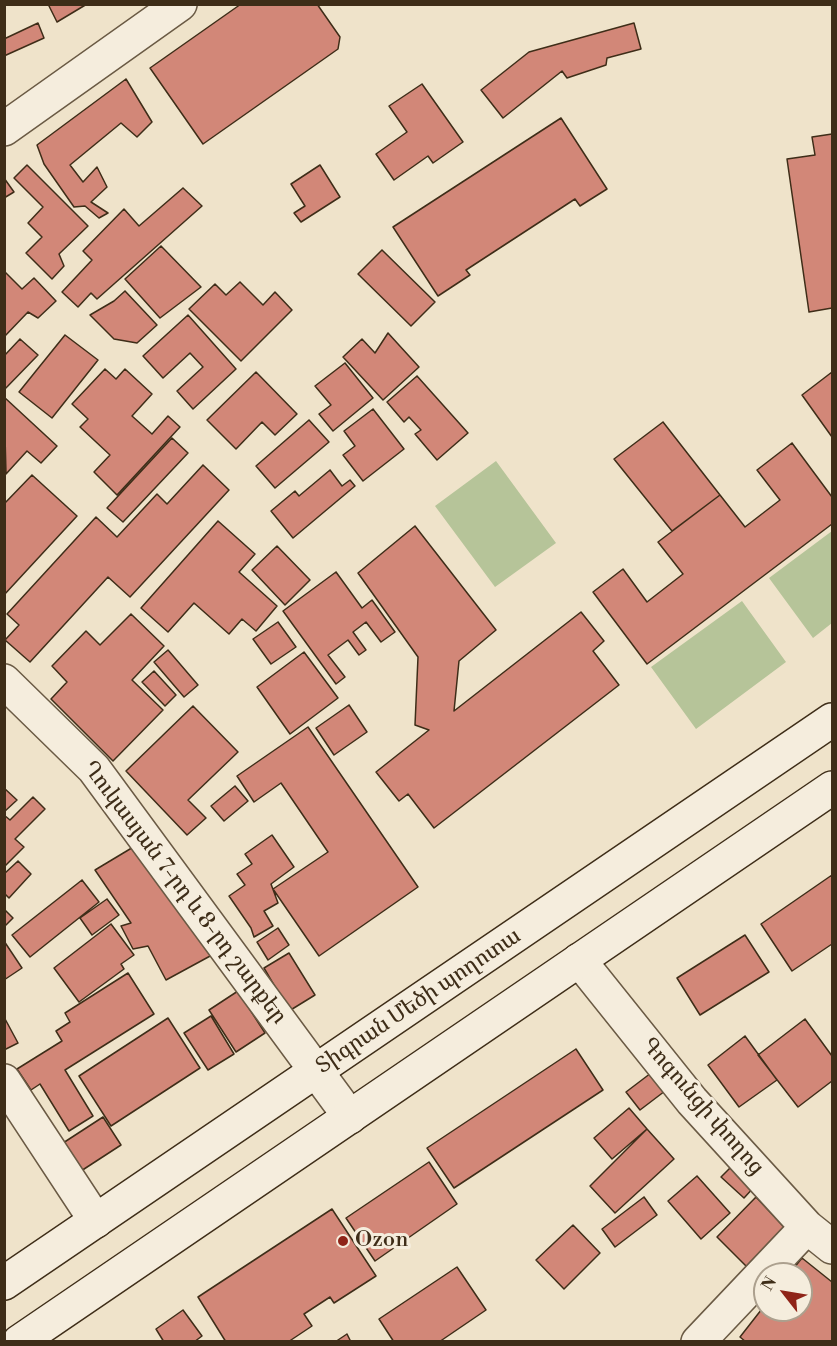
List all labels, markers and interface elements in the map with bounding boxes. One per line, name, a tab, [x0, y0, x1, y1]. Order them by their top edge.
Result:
street label: Ղուկասյան 7-րդ և 8-րդ շարքեր	[76, 756, 292, 1030]
street label: Տիգրան Մեծի պողոտա	[312, 924, 526, 1080]
street label: Գոգունցի փողոց	[635, 1033, 769, 1181]
place label: Ozon	[355, 1228, 408, 1254]
marker: Ozon	[336, 1234, 350, 1248]
north arrow	[753, 1262, 813, 1322]
text: N	[757, 1273, 781, 1294]

